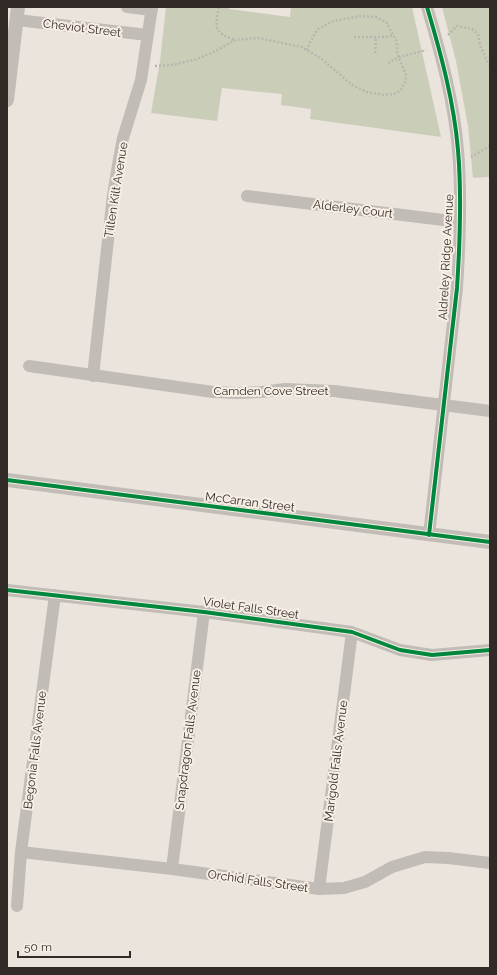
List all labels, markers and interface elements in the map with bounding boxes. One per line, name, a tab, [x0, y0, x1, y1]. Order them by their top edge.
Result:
street label: Cheviot Street	[42, 16, 122, 40]
street label: Tilten Kilt Avenue	[102, 141, 130, 239]
street label: Aldreley Ridge Avenue	[436, 194, 456, 320]
street label: Alderley Court	[312, 197, 394, 221]
street label: Camden Cove Street	[213, 384, 329, 398]
street label: McCarran Street	[204, 490, 296, 514]
street label: Violet Falls Street	[202, 594, 300, 622]
street label: Snapdragon Falls Avenue	[172, 669, 204, 811]
street label: Begonia Falls Avenue	[21, 690, 49, 810]
street label: Marigold Falls Avenue	[322, 700, 350, 822]
street label: Orchid Falls Street	[207, 867, 309, 895]
scale bar	[18, 933, 130, 959]
text: 50 m	[24, 940, 52, 954]

